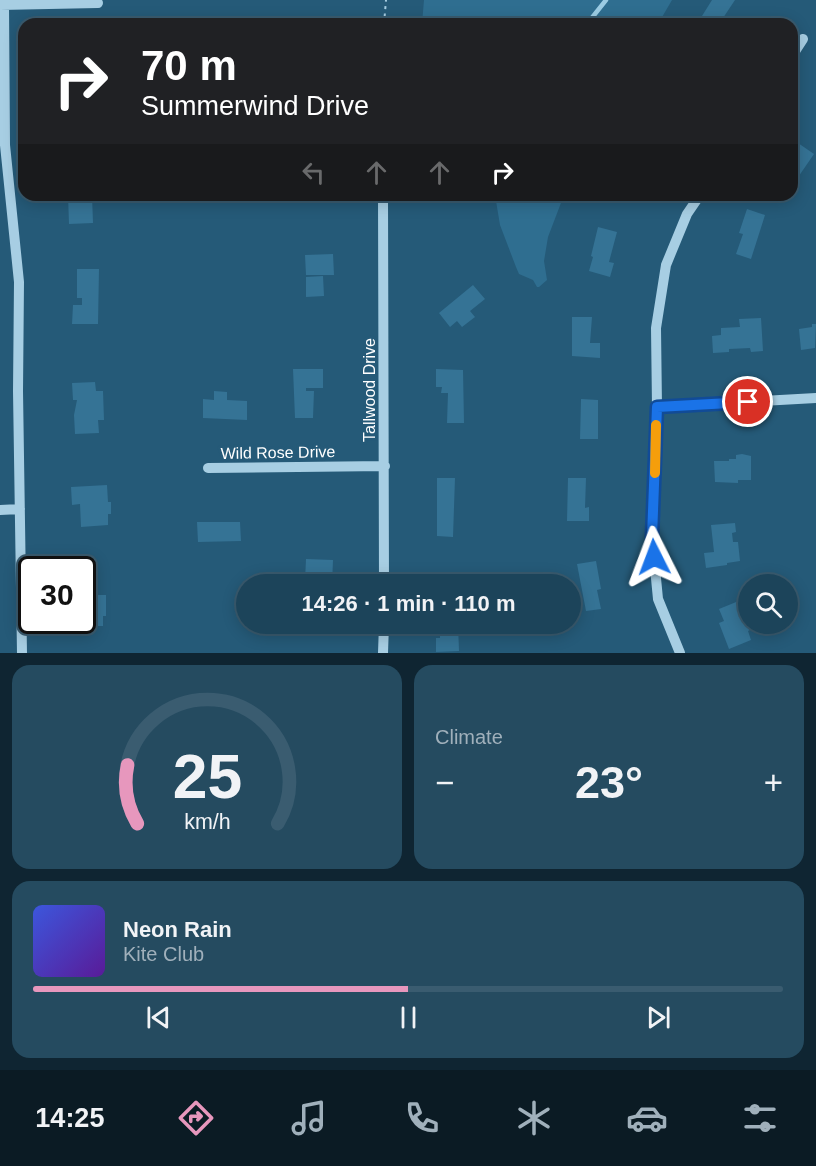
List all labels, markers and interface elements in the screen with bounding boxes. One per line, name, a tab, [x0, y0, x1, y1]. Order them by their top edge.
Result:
icon: right	[42, 42, 120, 120]
text: 70 m	[141, 42, 237, 89]
text: Summerwind Drive	[141, 91, 369, 121]
icon: left	[297, 156, 330, 189]
icon: ahead	[360, 156, 393, 189]
icon: ahead	[423, 156, 456, 189]
icon: right	[486, 156, 519, 189]
street label: Tallwood Drive	[361, 338, 378, 442]
pin	[722, 376, 773, 427]
icon: arrive	[731, 385, 764, 418]
street label: Wild Rose Drive	[221, 443, 336, 462]
position arrow	[622, 525, 686, 589]
speed limit sign: 30	[18, 556, 96, 634]
map controls	[738, 574, 798, 634]
button: search	[738, 574, 798, 634]
text: 14:26 · 1 min · 110 m	[302, 591, 516, 616]
text: Climate	[435, 726, 503, 748]
text: 25	[172, 742, 242, 811]
text: 23°	[575, 757, 643, 808]
text: −	[435, 764, 454, 801]
text: +	[764, 764, 783, 801]
text: km/h	[184, 810, 230, 834]
text: Neon Rain	[123, 917, 232, 942]
text: Kite Club	[123, 943, 204, 965]
icon: previous	[142, 1001, 175, 1034]
icon: pause	[392, 1001, 425, 1034]
icon: next	[642, 1001, 675, 1034]
icon: directions	[175, 1097, 217, 1139]
icon: music	[288, 1097, 330, 1139]
icon: phone	[401, 1097, 443, 1139]
icon: climate	[513, 1097, 555, 1139]
icon: car	[626, 1097, 668, 1139]
icon: filters	[739, 1097, 781, 1139]
text: 14:25	[35, 1103, 104, 1133]

